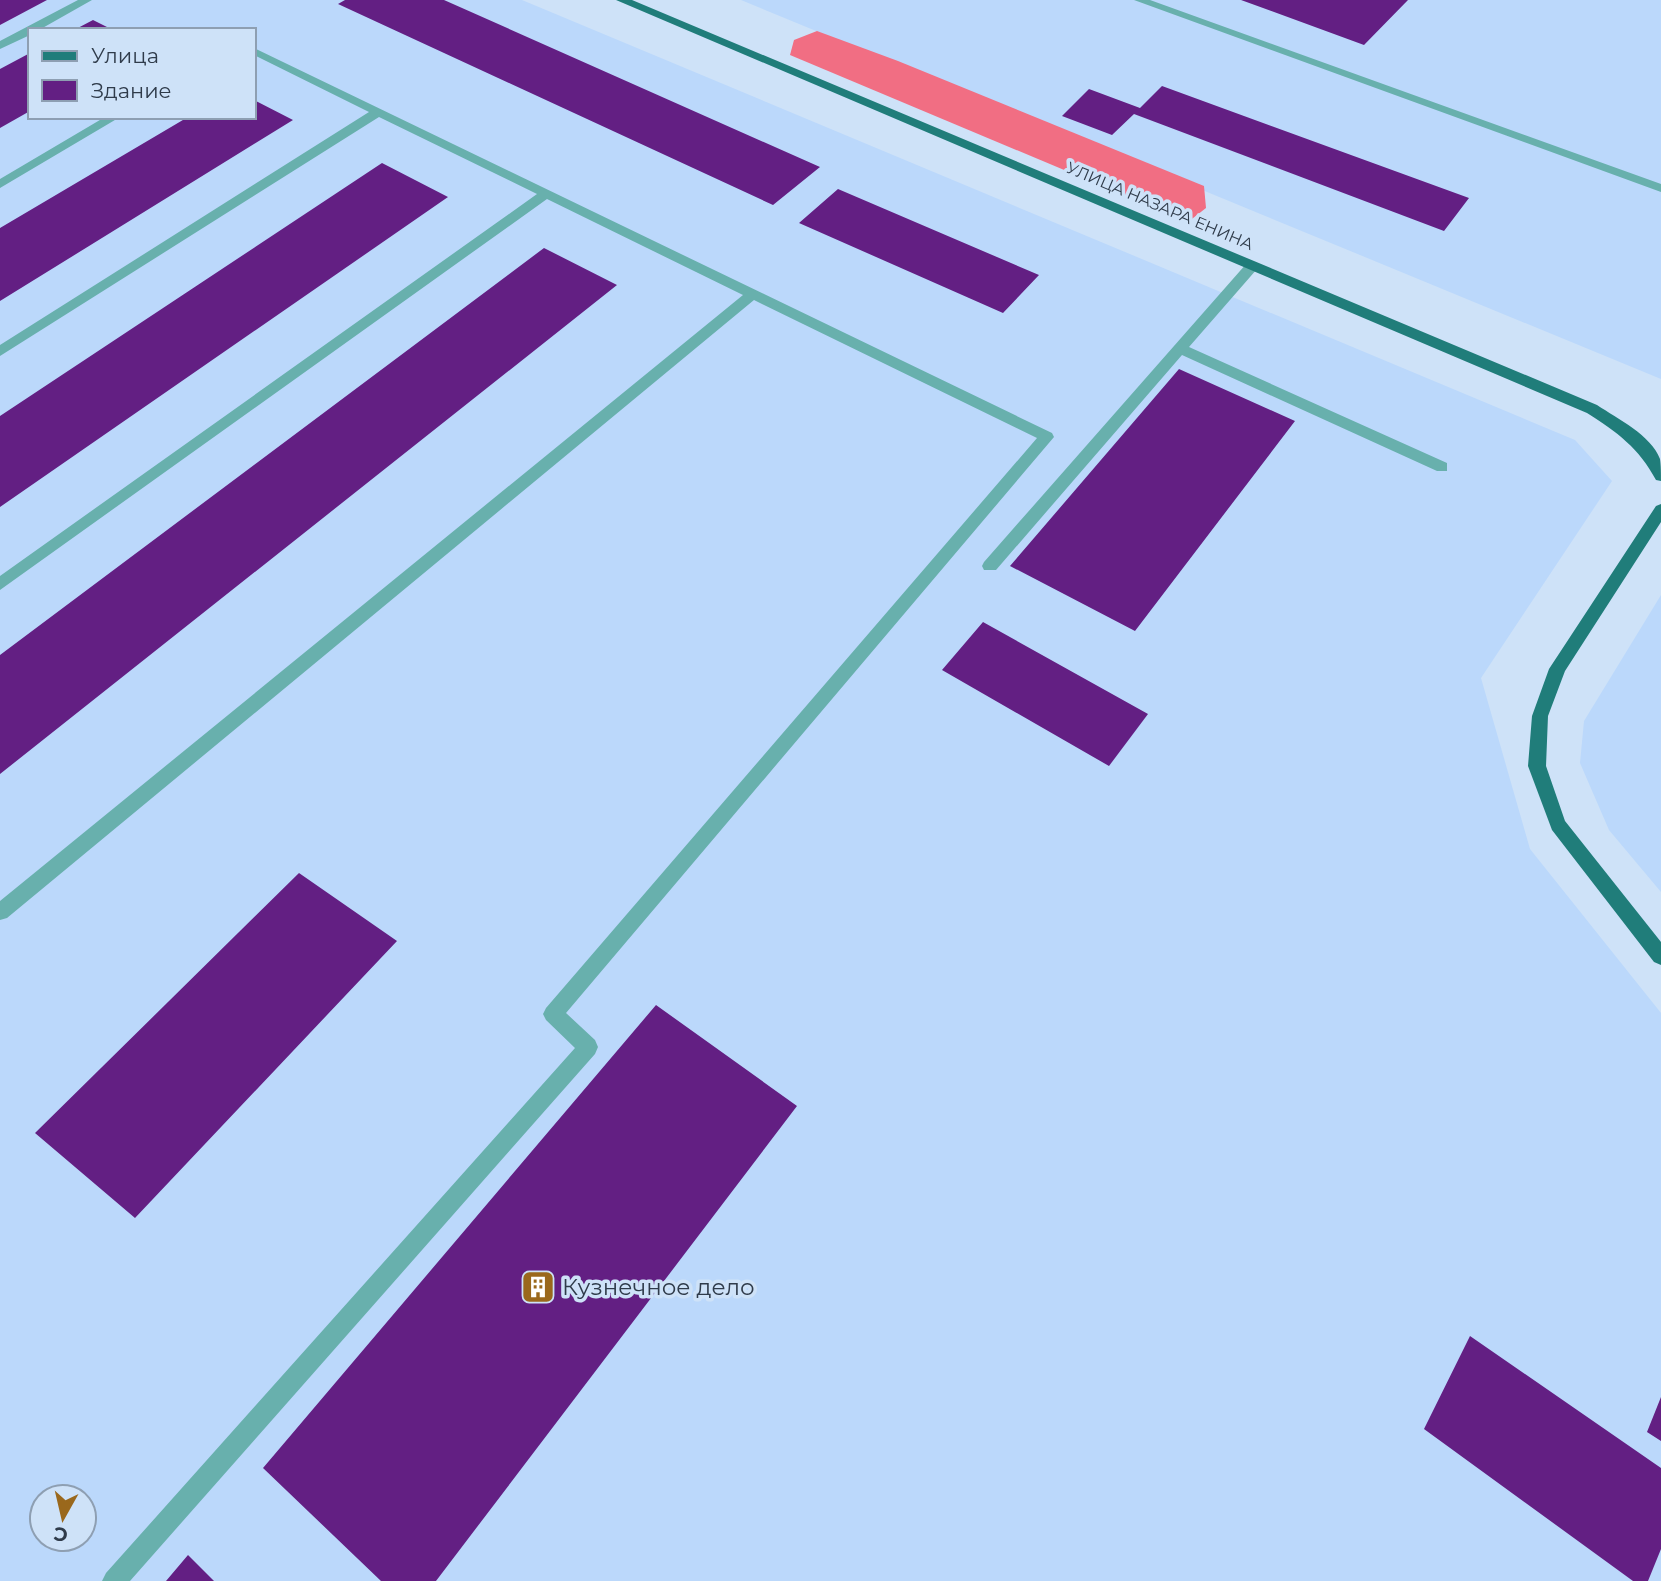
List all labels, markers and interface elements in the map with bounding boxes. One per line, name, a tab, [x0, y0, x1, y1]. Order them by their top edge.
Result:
legend	[28, 28, 256, 119]
text: Улица	[91, 43, 159, 68]
text: Здание	[91, 78, 172, 103]
street label: УЛИЦА НАЗАРА ЕНИНА	[1064, 158, 1256, 254]
building icon: Кузнечное дело	[519, 1268, 557, 1306]
place label: Кузнечное дело	[562, 1273, 755, 1301]
north arrow	[28, 1483, 98, 1553]
text: С	[52, 1522, 69, 1547]

